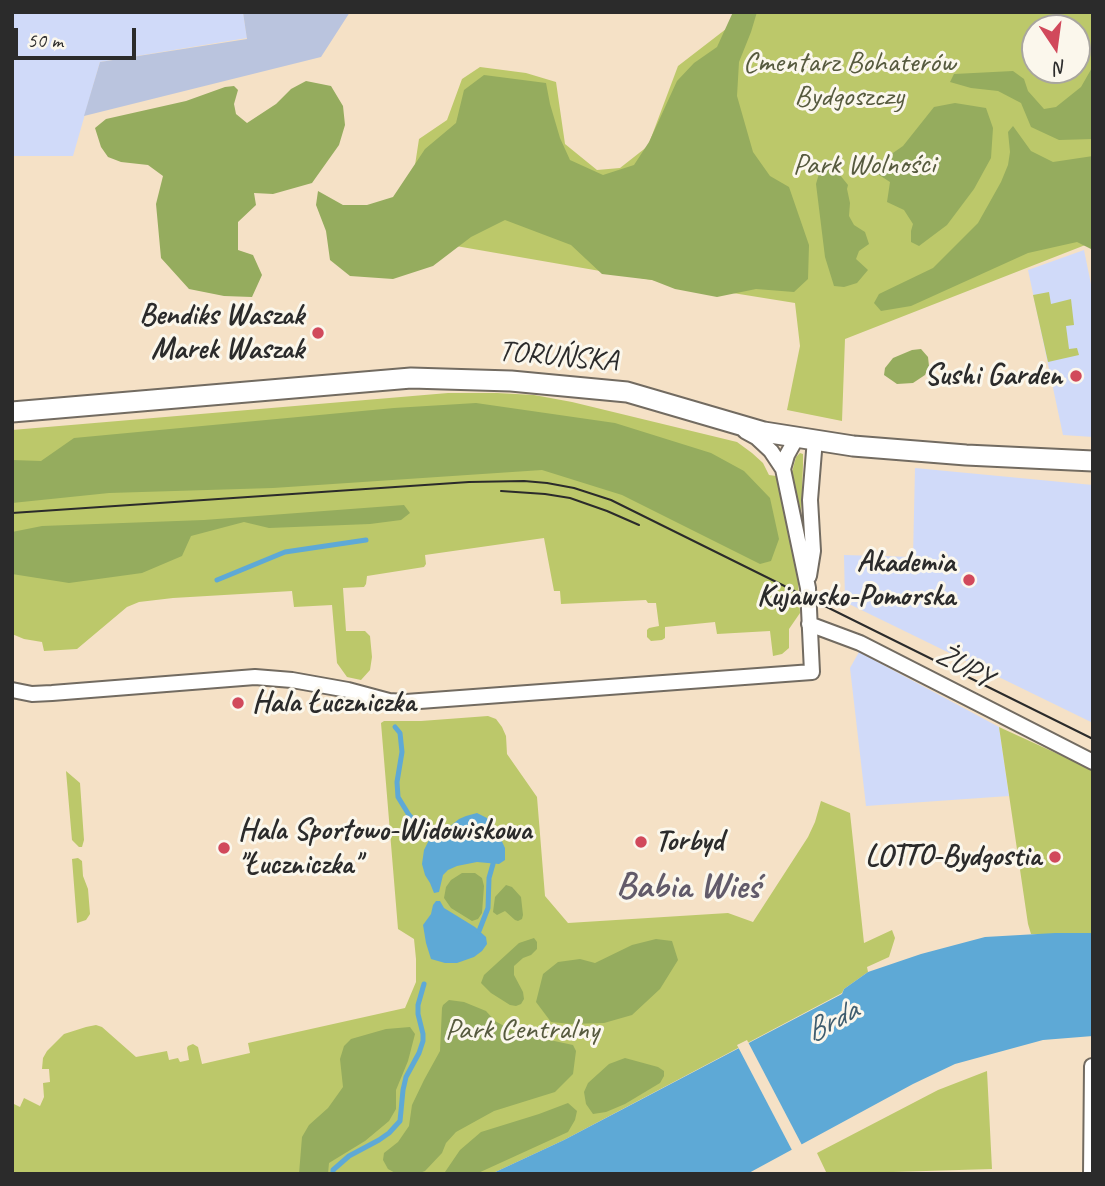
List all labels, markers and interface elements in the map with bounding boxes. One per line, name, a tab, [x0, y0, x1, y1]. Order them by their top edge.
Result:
scale bar	[18, 14, 140, 58]
north arrow	[1021, 14, 1091, 84]
text: 50 m	[27, 27, 63, 53]
park label: Cmentarz Bohaterów Bydgoszczy	[743, 45, 955, 116]
text: N	[1052, 54, 1069, 81]
park label: Park Wolności	[793, 147, 935, 183]
place label: Bendiks Waszak Marek Waszak	[139, 298, 304, 368]
marker: Bendiks Waszak Marek Waszak	[310, 325, 326, 341]
street label: TORUŃSKA	[497, 334, 619, 380]
place label: Sushi Garden	[924, 358, 1062, 394]
marker: Sushi Garden	[1068, 368, 1084, 384]
place label: Akademia Kujawsko-Pomorska	[757, 545, 955, 616]
marker: Akademia Kujawsko-Pomorska	[961, 572, 977, 588]
street label: ŻUPY	[930, 637, 998, 697]
place label: Hala Łuczniczka	[252, 685, 416, 721]
marker: Hala Łuczniczka	[230, 695, 246, 711]
place label: Hala Sportowo-Widowiskowa "Łuczniczka"	[238, 813, 532, 884]
place label: Torbyd	[655, 824, 723, 860]
marker: Torbyd	[633, 834, 649, 850]
place label: LOTTO-Bydgostia	[865, 839, 1041, 875]
marker: Hala Sportowo-Widowiskowa "Łuczniczka"	[216, 840, 232, 856]
marker: LOTTO-Bydgostia	[1047, 849, 1063, 865]
district label: Babia Wieś	[616, 865, 760, 909]
water label: Brda	[799, 992, 865, 1052]
park label: Park Centralny	[445, 1012, 599, 1048]

